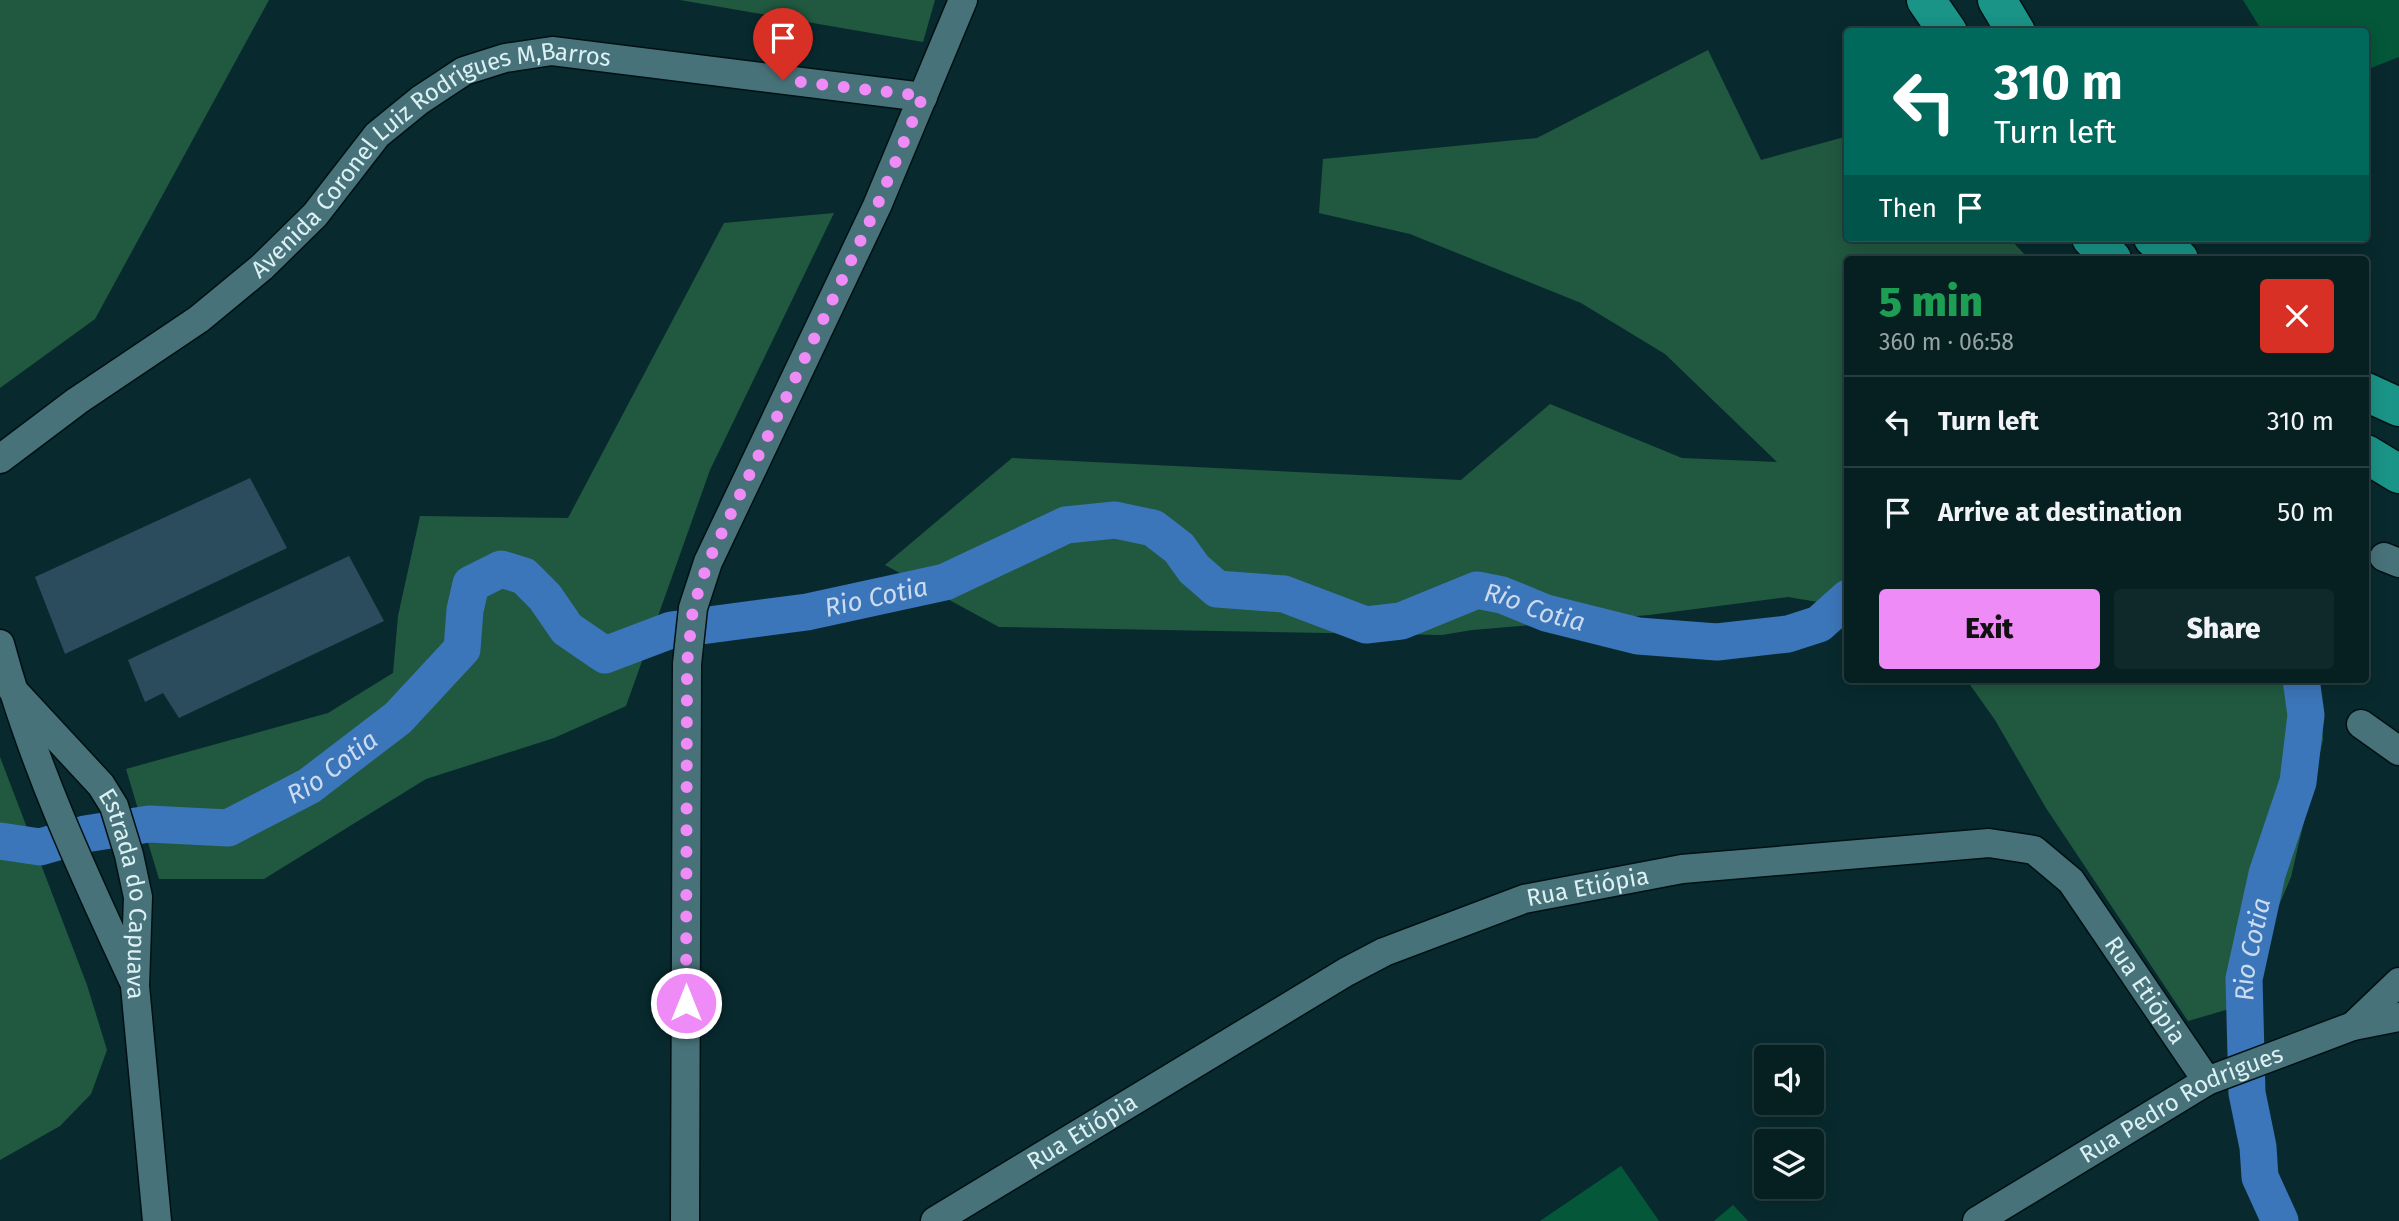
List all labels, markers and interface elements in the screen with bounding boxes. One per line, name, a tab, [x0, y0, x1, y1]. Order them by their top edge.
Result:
pin	[753, 8, 813, 80]
icon: arrive	[764, 19, 802, 57]
street label: Avenida Coronel Luiz Rodrigues M,Barros	[246, 37, 613, 284]
text: 310 m	[1994, 53, 2123, 112]
icon: left	[1879, 56, 1970, 147]
text: Turn left	[1994, 113, 2116, 151]
icon: arrive	[1951, 189, 1989, 227]
text: Then	[1879, 193, 1937, 224]
text: 5 min	[1879, 277, 1983, 327]
button: close	[2260, 279, 2334, 353]
text: 360 m · 06:58	[1879, 328, 2014, 356]
icon: left	[1879, 403, 1917, 441]
text: Turn left	[1938, 406, 2039, 437]
text: 310 m	[2267, 406, 2334, 437]
icon: arrive	[1879, 494, 1917, 532]
text: Arrive at destination	[1938, 497, 2182, 528]
text: 50 m	[2277, 497, 2334, 528]
water label: Rio Cotia	[822, 571, 931, 623]
water label: Rio Cotia	[1482, 576, 1588, 638]
button: Exit	[1879, 589, 2100, 669]
button: Share	[2114, 589, 2334, 669]
water label: Rio Cotia	[282, 724, 384, 810]
street label: Estrada do Capuava	[93, 783, 153, 1001]
street label: Rua Etiópia	[1524, 862, 1651, 912]
water label: Rio Cotia	[2228, 895, 2277, 1001]
street label: Rua Etiópia	[2099, 931, 2192, 1049]
position arrow	[649, 966, 723, 1040]
street label: Rua Pedro Rodrigues	[2074, 1040, 2287, 1169]
map controls	[1754, 1045, 1824, 1199]
button: sound	[1754, 1045, 1824, 1115]
street label: Rua Etiópia	[1022, 1088, 1142, 1176]
button: layers	[1754, 1129, 1824, 1199]

